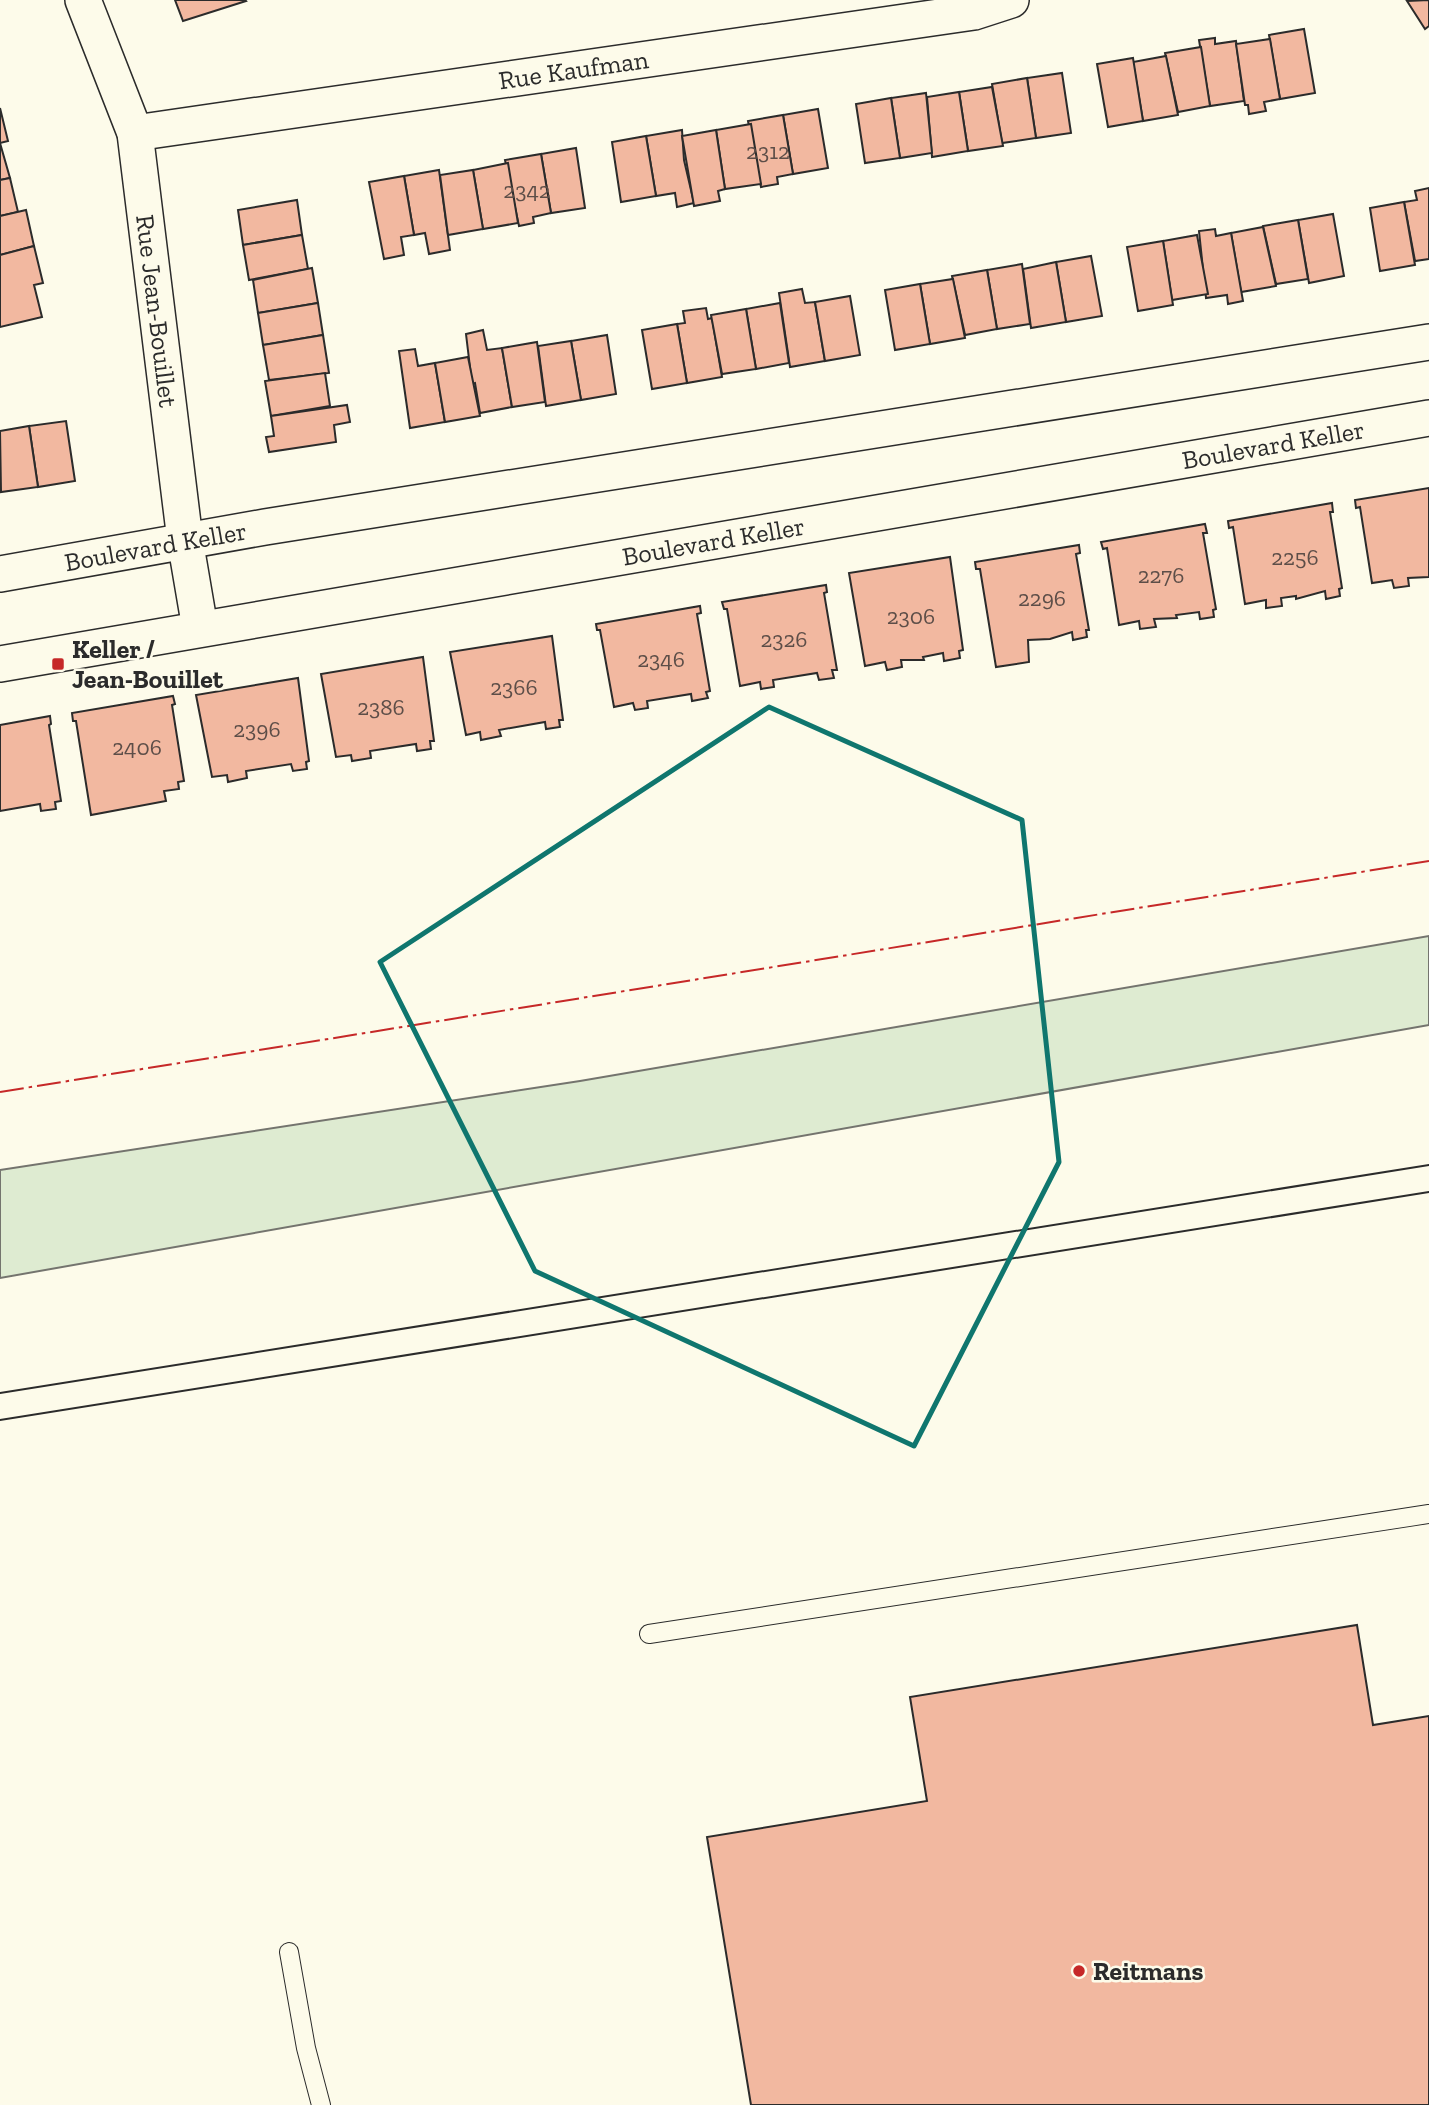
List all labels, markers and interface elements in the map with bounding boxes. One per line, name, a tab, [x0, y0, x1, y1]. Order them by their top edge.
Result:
street label: Rue Kaufman	[497, 43, 650, 96]
house number: 2312	[746, 137, 790, 165]
house number: 2342	[503, 176, 551, 204]
street label: Rue Jean-Bouillet	[129, 213, 185, 409]
street label: Boulevard Keller	[1180, 413, 1367, 476]
street label: Boulevard Keller	[620, 510, 807, 573]
street label: Boulevard Keller	[62, 515, 249, 578]
house number: 2256	[1271, 543, 1319, 571]
house number: 2276	[1138, 561, 1184, 589]
house number: 2296	[1018, 584, 1066, 612]
house number: 2306	[887, 602, 935, 630]
house number: 2326	[760, 625, 808, 653]
place label: Keller / Jean-Bouillet	[72, 633, 224, 695]
house number: 2346	[637, 645, 685, 673]
marker: Keller / Jean-Bouillet	[50, 656, 66, 672]
house number: 2366	[490, 673, 538, 701]
house number: 2386	[357, 693, 405, 721]
house number: 2396	[233, 715, 281, 743]
house number: 2406	[112, 733, 162, 761]
place label: Reitmans	[1093, 1955, 1203, 1987]
marker: Reitmans	[1071, 1963, 1087, 1979]

